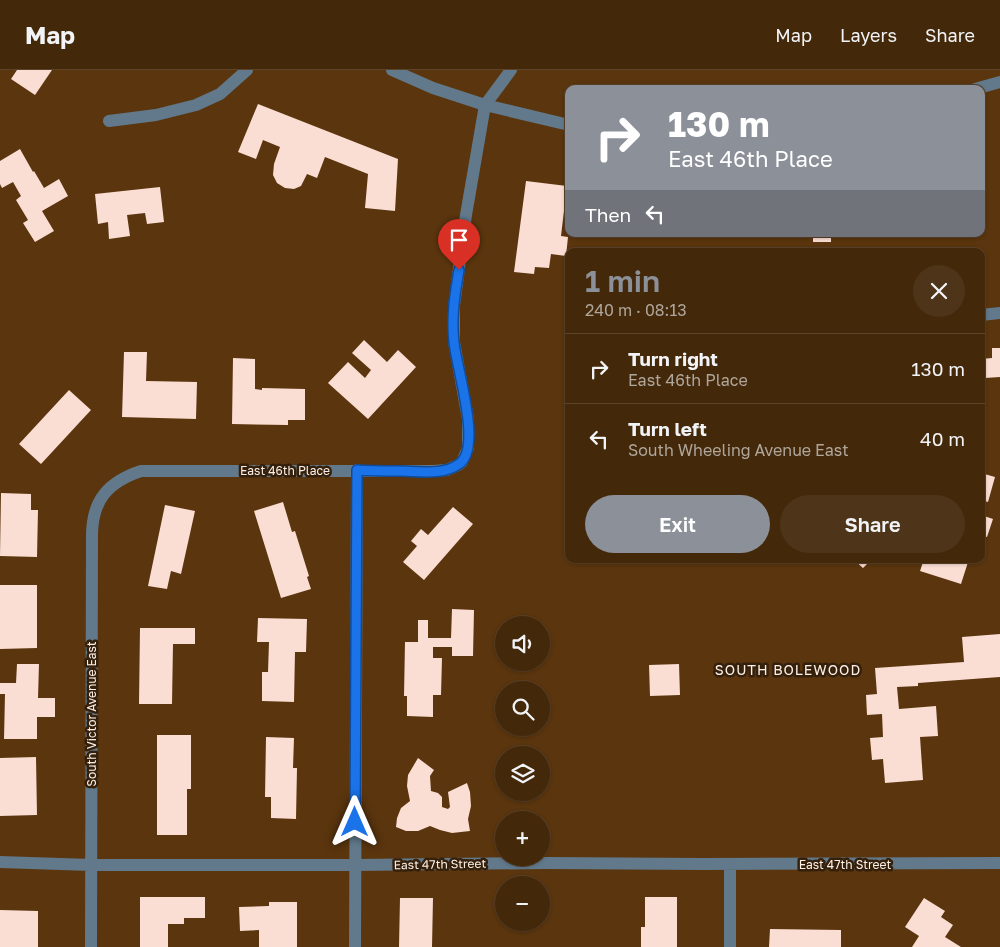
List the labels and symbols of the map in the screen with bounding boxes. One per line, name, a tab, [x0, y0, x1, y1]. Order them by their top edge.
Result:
pin	[438, 219, 480, 270]
street label: East 46th Place	[240, 463, 330, 478]
street label: South Victor Avenue East	[84, 641, 99, 787]
district label: SOUTH BOLEWOOD	[715, 661, 861, 678]
position arrow	[328, 795, 380, 847]
street label: East 47th Street	[394, 856, 487, 872]
street label: East 47th Street	[799, 857, 891, 872]

